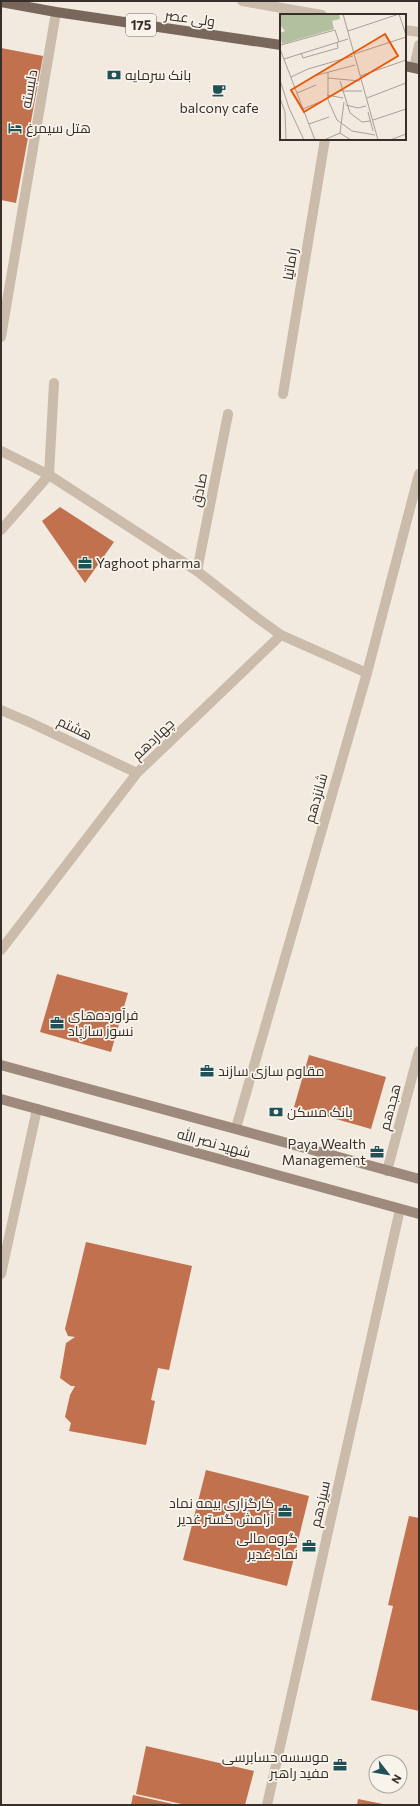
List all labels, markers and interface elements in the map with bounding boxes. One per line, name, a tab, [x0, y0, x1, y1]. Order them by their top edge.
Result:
street label: ولی عصر	[163, 5, 216, 29]
road number: 175	[126, 14, 156, 36]
inset map	[280, 14, 406, 140]
place label: بانک سرمایه	[125, 66, 191, 83]
bank icon: بانک سرمایه	[106, 67, 122, 83]
street label: دلبسته	[17, 68, 40, 110]
cafe icon: balcony cafe	[211, 82, 227, 98]
place label: balcony cafe	[179, 99, 259, 116]
place label: هتل سیمرغ	[26, 119, 91, 137]
hotel icon: هتل سیمرغ	[7, 120, 23, 136]
street label: راماتیا	[279, 247, 300, 281]
street label: صادق	[187, 471, 211, 509]
place label: Yaghoot pharma	[96, 554, 200, 571]
office icon: Yaghoot pharma	[77, 555, 93, 571]
street label: هشتم	[54, 712, 95, 745]
street label: چهاردهم	[128, 714, 179, 764]
street label: شانزدهم	[300, 771, 333, 825]
place label: فرآورده‌های نسوز سازپاد	[68, 1006, 139, 1041]
office icon: فرآورده‌های نسوز سازپاد	[49, 1015, 65, 1031]
place label: مقاوم سازی سازند	[218, 1062, 324, 1081]
office icon: مقاوم سازی سازند	[199, 1063, 215, 1079]
street label: هجدهم	[375, 1082, 406, 1133]
place label: بانک مسکن	[287, 1103, 353, 1120]
bank icon: بانک مسکن	[268, 1104, 284, 1120]
street label: شهید نصر الله	[175, 1125, 253, 1161]
place label: Paya Wealth Management	[282, 1135, 366, 1168]
office icon: Paya Wealth Management	[369, 1144, 385, 1160]
street label: سیزدهم	[306, 1479, 335, 1529]
place label: کارگزاری بیمه نماد آرامش گستر غدیر	[169, 1494, 274, 1527]
office icon: کارگزاری بیمه نماد آرامش گستر غدیر	[277, 1503, 293, 1519]
place label: گروه مالی نماد غدیر	[237, 1529, 298, 1562]
office icon: گروه مالی نماد غدیر	[301, 1538, 317, 1554]
place label: موسسه حسابرسی مفید راهبر	[222, 1748, 329, 1781]
north arrow	[368, 1754, 408, 1794]
office icon: موسسه حسابرسی مفید راهبر	[332, 1757, 348, 1773]
text: N	[389, 1773, 405, 1786]

